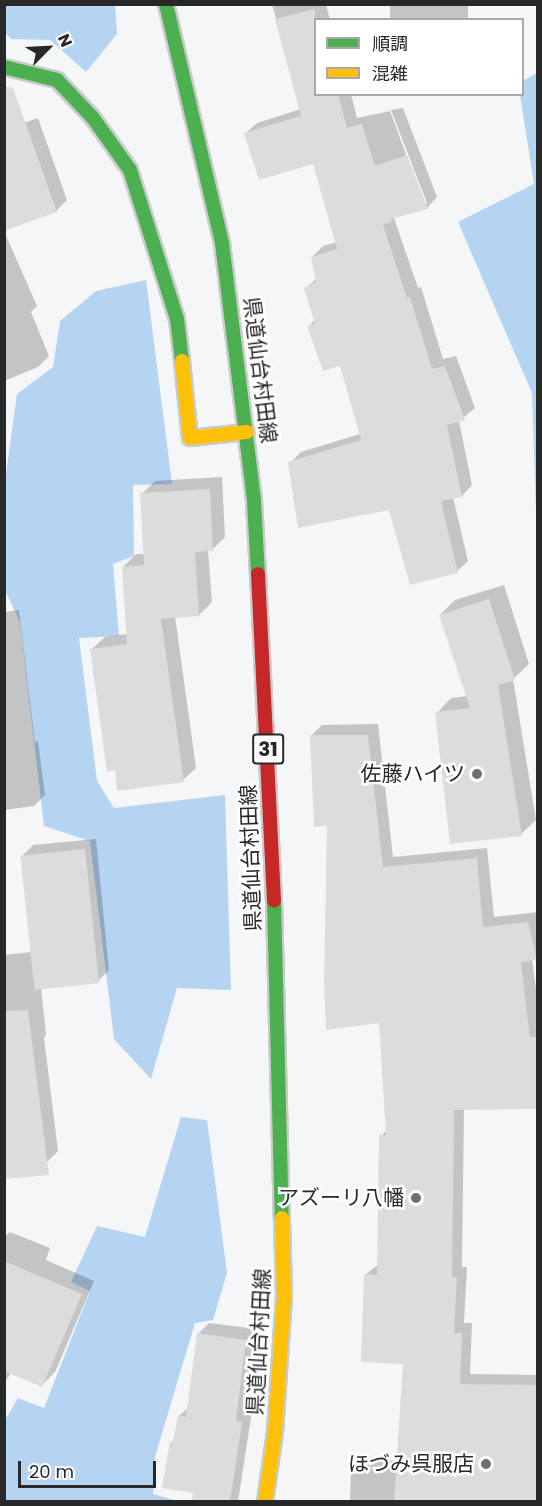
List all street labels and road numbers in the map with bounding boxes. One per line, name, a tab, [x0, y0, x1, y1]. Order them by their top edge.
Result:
street label: 県道仙台村田線	[239, 296, 281, 444]
road number: 31	[252, 732, 284, 766]
street label: 県道仙台村田線	[236, 784, 266, 932]
street label: 県道仙台村田線	[243, 1268, 275, 1416]

